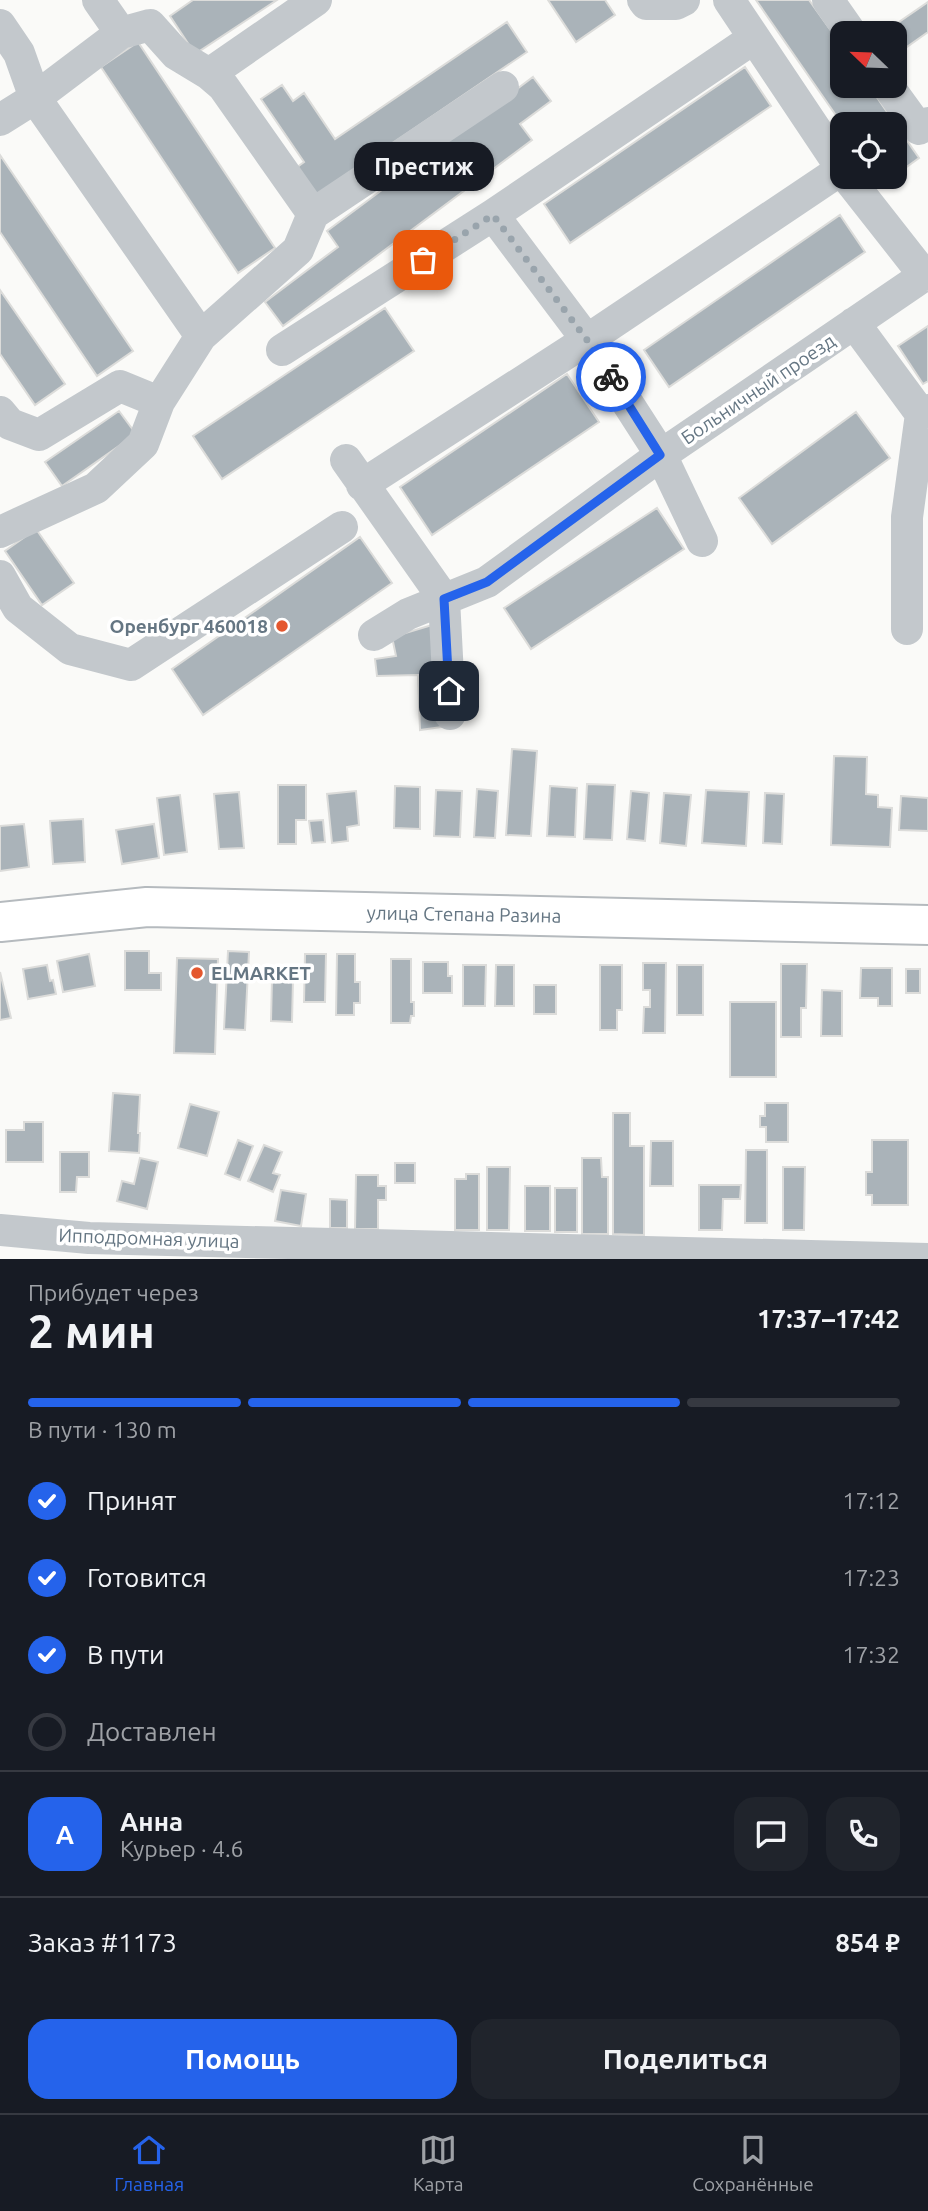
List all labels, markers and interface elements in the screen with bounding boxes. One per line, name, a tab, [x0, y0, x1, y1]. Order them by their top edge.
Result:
north arrow	[830, 21, 906, 98]
map controls	[830, 21, 907, 189]
button: locate	[830, 112, 907, 189]
callout: Престиж	[353, 141, 493, 190]
text: Престиж	[374, 154, 474, 179]
pin	[393, 230, 453, 290]
icon: bag	[404, 241, 442, 279]
street label: Больничный проезд	[677, 329, 839, 449]
courier	[576, 342, 646, 412]
icon: bike	[592, 358, 630, 396]
place label: Оренбург 460018	[110, 615, 268, 637]
marker: Оренбург 460018	[274, 618, 290, 634]
pin	[419, 661, 479, 721]
icon: home	[430, 672, 468, 710]
street label: улица Степана Разина	[367, 901, 561, 927]
place label: ELMARKET	[211, 962, 311, 984]
marker: ELMARKET	[189, 965, 205, 981]
street label: Ипподромная улица	[58, 1224, 240, 1252]
text: Прибудет через	[28, 1280, 199, 1305]
text: 17:37–17:42	[757, 1304, 900, 1333]
text: 2 мин	[28, 1305, 155, 1357]
text: В пути · 130 m	[28, 1417, 177, 1442]
icon: check	[28, 1482, 66, 1520]
text: Принят	[87, 1486, 176, 1515]
text: 17:12	[842, 1488, 900, 1513]
icon: check	[28, 1559, 66, 1597]
text: Готовится	[87, 1563, 207, 1592]
text: 17:23	[842, 1565, 900, 1590]
icon: check	[28, 1636, 66, 1674]
text: В пути	[87, 1640, 164, 1669]
text: 17:32	[842, 1642, 900, 1667]
text: Доставлен	[87, 1717, 217, 1746]
button: chat	[734, 1797, 808, 1871]
button: phone	[826, 1797, 900, 1871]
text: Анна	[120, 1807, 183, 1836]
text: А	[56, 1820, 74, 1849]
text: Курьер · 4.6	[120, 1836, 244, 1861]
text: Заказ #1173	[28, 1928, 177, 1957]
text: 854 ₽	[835, 1928, 900, 1957]
button: Помощь	[28, 2019, 457, 2099]
button: Поделиться	[471, 2019, 900, 2099]
tab: Главная	[114, 2131, 184, 2195]
tab: Карта	[413, 2131, 464, 2195]
tab: Сохранённые	[692, 2131, 814, 2195]

